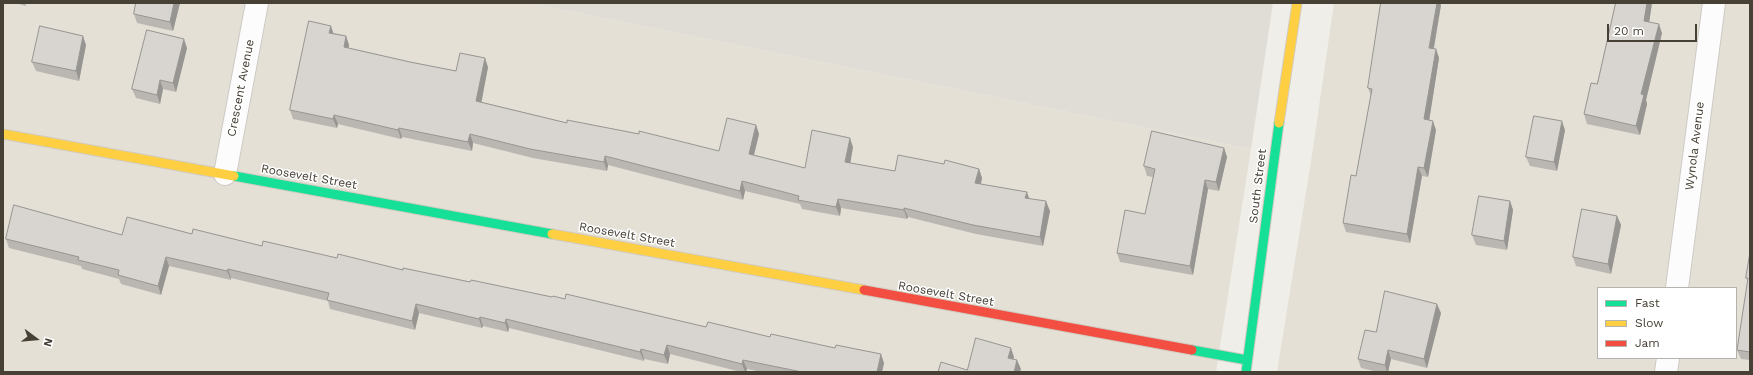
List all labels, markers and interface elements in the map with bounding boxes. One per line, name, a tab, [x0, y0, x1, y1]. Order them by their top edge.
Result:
scale bar	[1609, 16, 1699, 42]
text: 20 m	[1614, 24, 1644, 38]
street label: Crescent Avenue	[225, 38, 257, 138]
street label: Wynola Avenue	[1682, 101, 1708, 191]
street label: South Street	[1246, 148, 1270, 224]
street label: Roosevelt Street	[260, 161, 358, 193]
street label: Roosevelt Street	[578, 219, 676, 251]
street label: Roosevelt Street	[897, 278, 995, 310]
legend	[1597, 287, 1737, 359]
text: Fast	[1635, 296, 1660, 310]
text: Slow	[1635, 316, 1663, 330]
north arrow	[16, 319, 56, 359]
text: Jam	[1635, 336, 1660, 350]
text: N	[41, 337, 55, 348]

